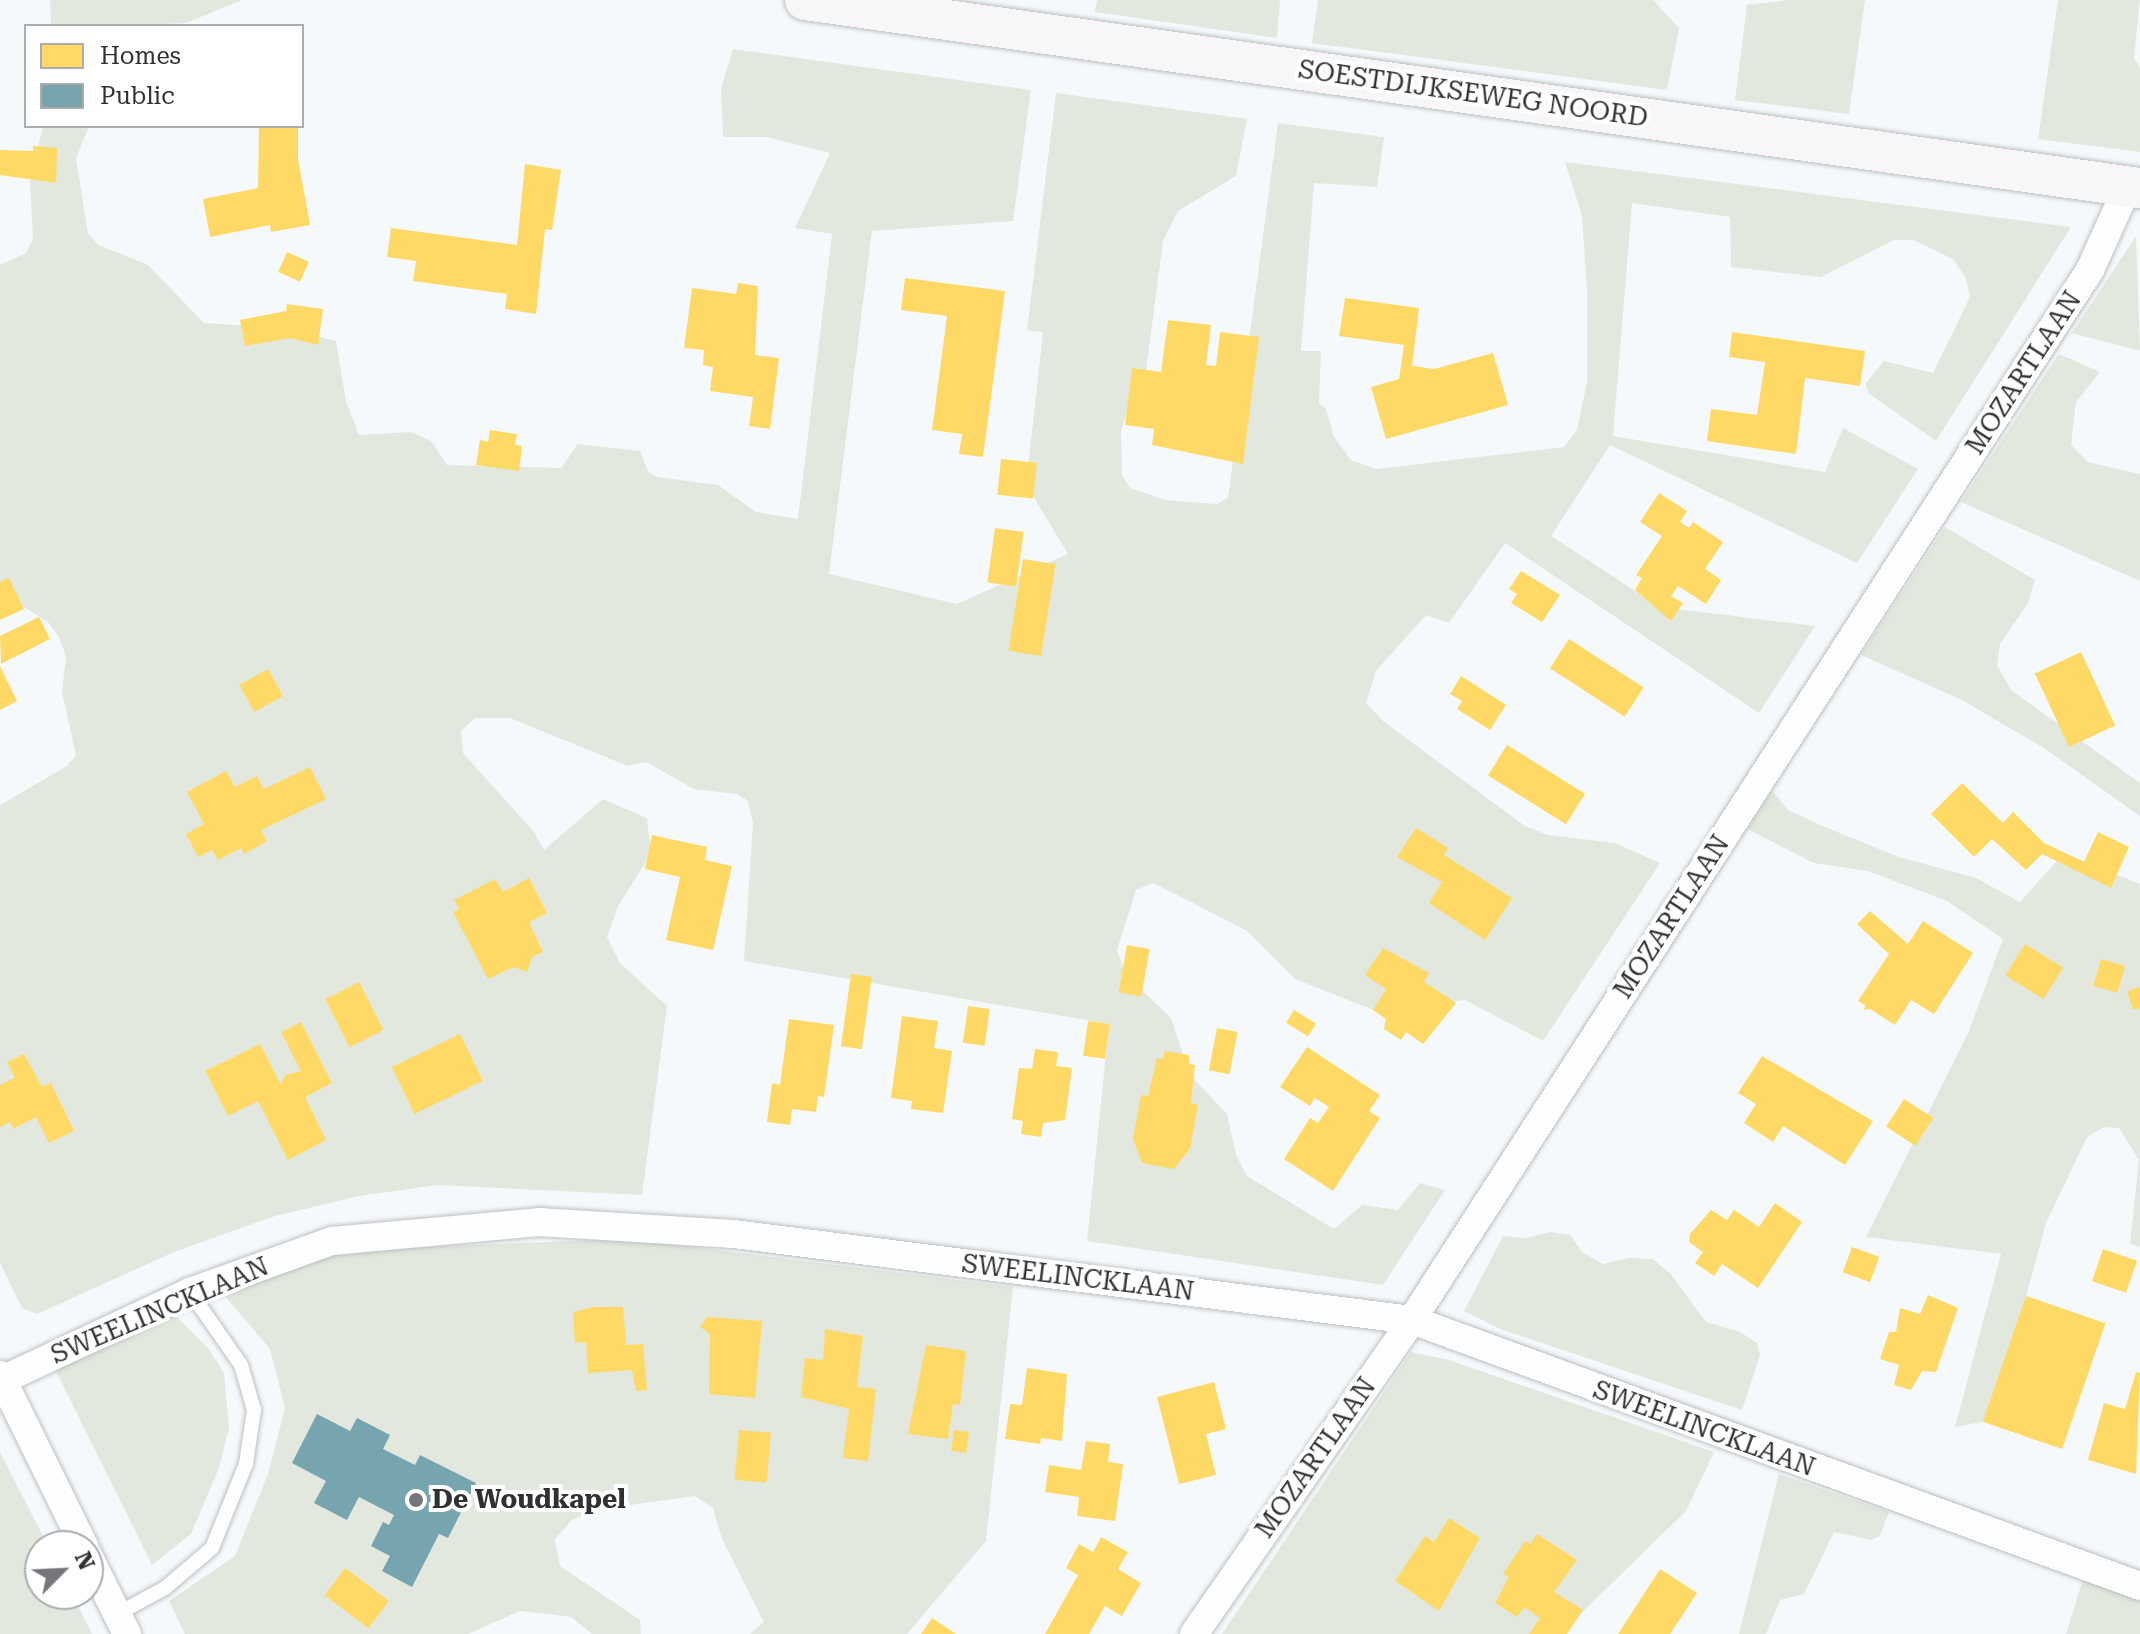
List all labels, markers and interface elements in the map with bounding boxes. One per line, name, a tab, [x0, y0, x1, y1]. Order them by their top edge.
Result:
legend	[24, 24, 304, 128]
text: Homes	[100, 42, 181, 70]
street label: SOESTDIJKSEWEG NOORD	[1296, 54, 1650, 134]
text: Public	[100, 82, 175, 110]
street label: MOZARTLAAN	[1960, 285, 2088, 461]
street label: MOZARTLAAN	[1608, 829, 1736, 1005]
street label: SWEELINCKLAAN	[960, 1248, 1196, 1308]
street label: SWEELINCKLAAN	[46, 1251, 274, 1371]
street label: MOZARTLAAN	[1249, 1372, 1383, 1544]
street label: SWEELINCKLAAN	[1589, 1374, 1819, 1484]
place label: De Woudkapel	[432, 1484, 626, 1516]
marker: De Woudkapel	[407, 1491, 425, 1509]
north arrow	[24, 1530, 104, 1610]
text: N	[70, 1548, 99, 1574]

